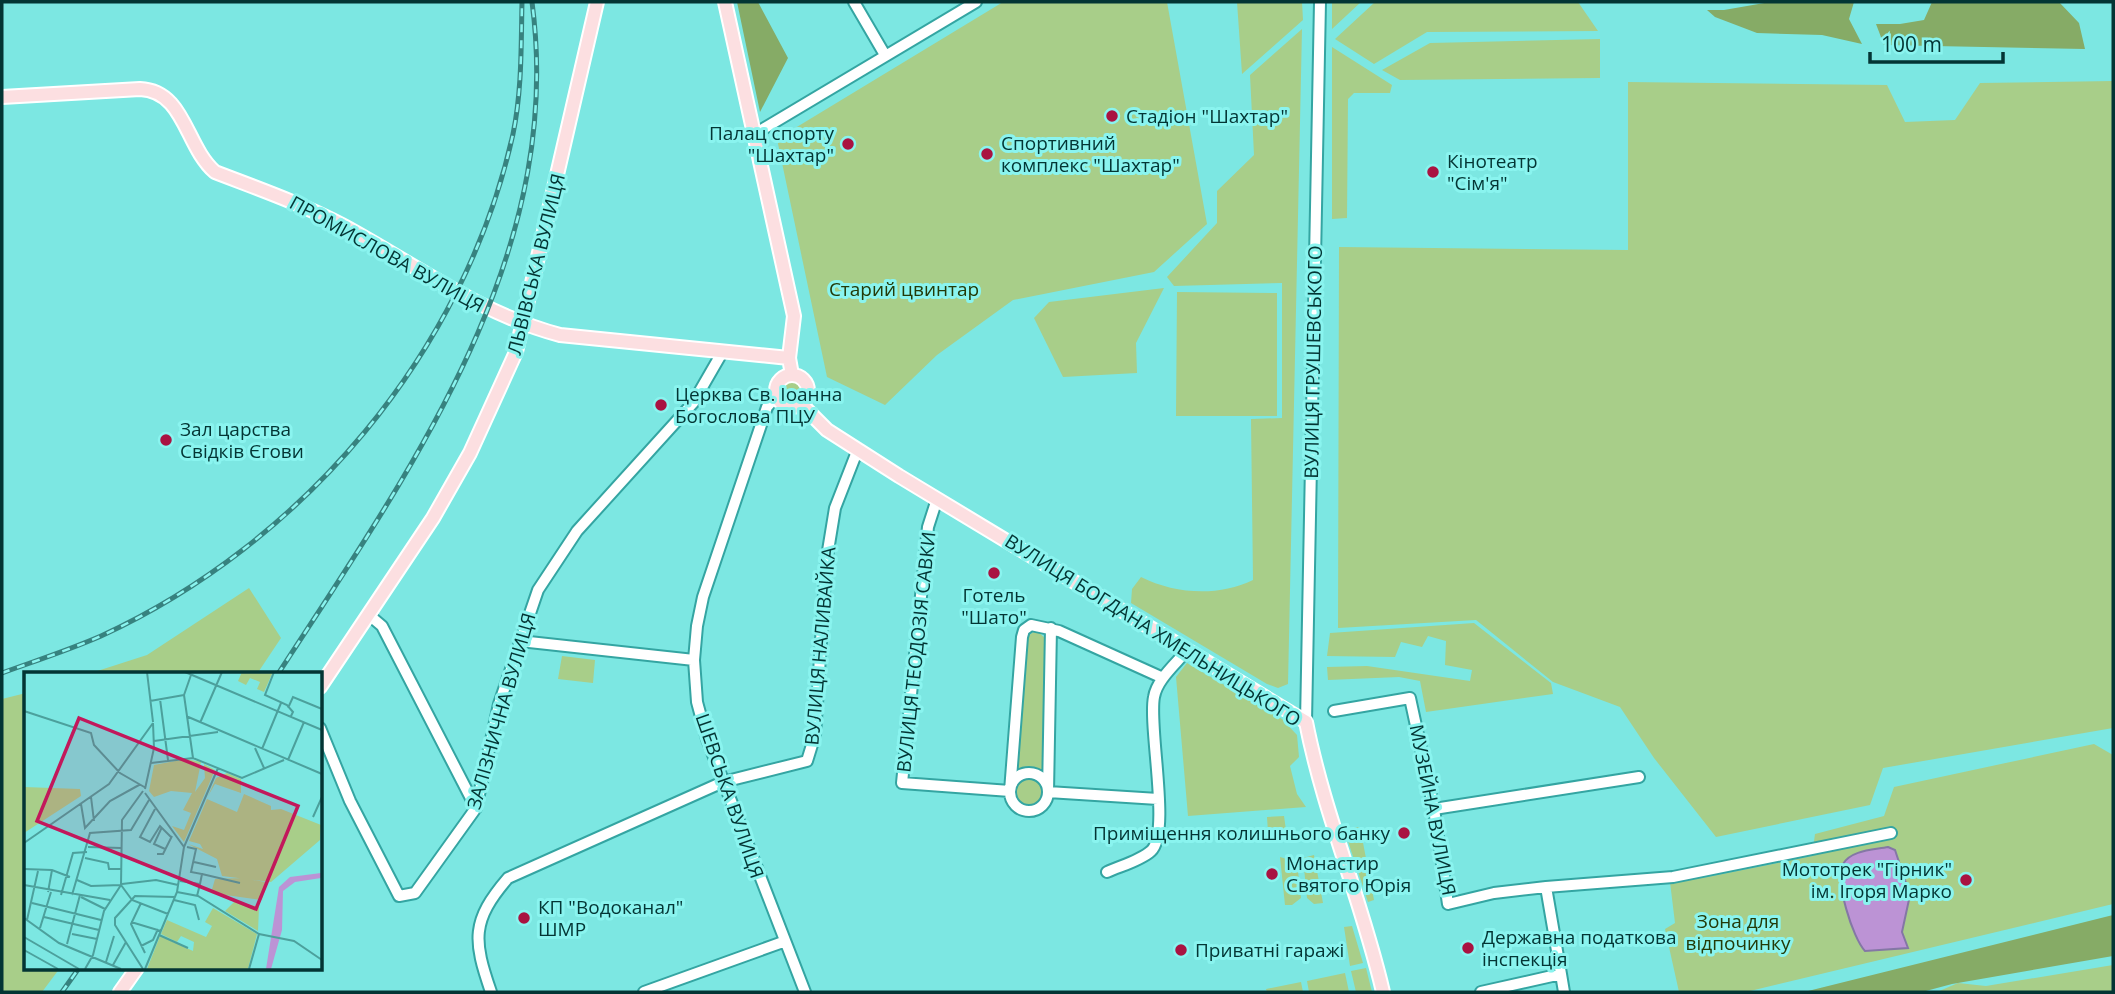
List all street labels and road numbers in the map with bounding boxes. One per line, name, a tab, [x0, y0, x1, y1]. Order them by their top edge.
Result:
street label: ЛЬВІВСЬКА ВУЛИЦЯ	[501, 171, 571, 357]
street label: ПРОМИСЛОВА ВУЛИЦЯ	[285, 190, 489, 318]
street label: ВУЛИЦЯ ГРУШЕВСЬКОГО	[1298, 245, 1328, 479]
street label: ВУЛИЦЯ БОГДАНА ХМЕЛЬНИЦЬКОГО	[1000, 528, 1306, 732]
street label: ВУЛИЦЯ ТЕОДОЗІЯ САВКИ	[890, 530, 942, 774]
street label: ВУЛИЦЯ НАЛИВАЙКА	[798, 546, 842, 746]
street label: ЗАЛІЗНИЧНА ВУЛИЦЯ	[460, 610, 542, 812]
street label: ШЕВСЬКА ВУЛИЦЯ	[690, 710, 770, 882]
street label: МУЗЕЙНА ВУЛИЦЯ	[1404, 722, 1462, 898]

